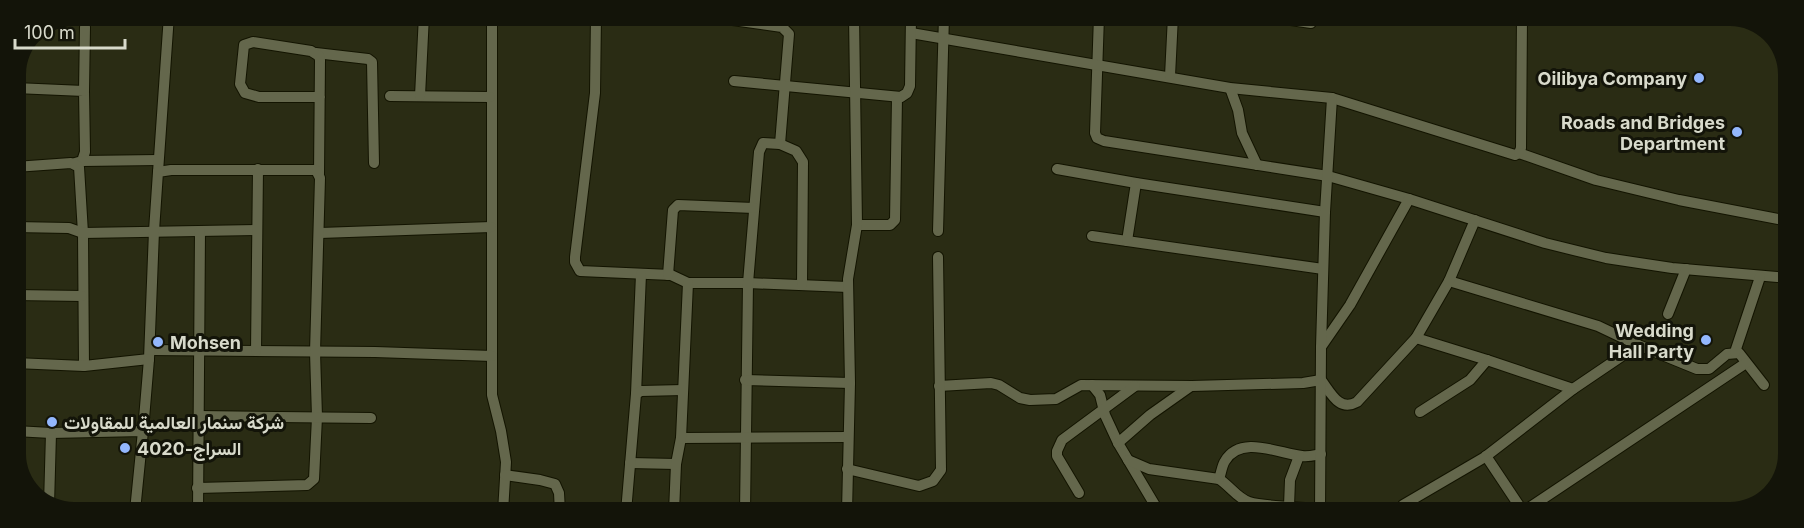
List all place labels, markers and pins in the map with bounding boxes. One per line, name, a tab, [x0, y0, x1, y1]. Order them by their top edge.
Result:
place label: Oilibya Company	[1538, 68, 1687, 89]
marker: Oilibya Company	[1692, 71, 1706, 85]
place label: Roads and Bridges Department	[1561, 112, 1725, 154]
marker: Roads and Bridges Department	[1730, 125, 1744, 139]
place label: Wedding Hall Party	[1609, 320, 1694, 362]
place label: Mohsen	[170, 332, 241, 353]
marker: Wedding Hall Party	[1699, 333, 1713, 347]
marker: Mohsen	[151, 335, 165, 349]
place label: شركة سنمار العالمية للمقاولات	[64, 412, 284, 434]
marker: شركة سنمار العالمية للمقاولات	[45, 415, 59, 429]
place label: السراج-4020	[137, 438, 241, 461]
marker: السراج-4020	[118, 441, 132, 455]

